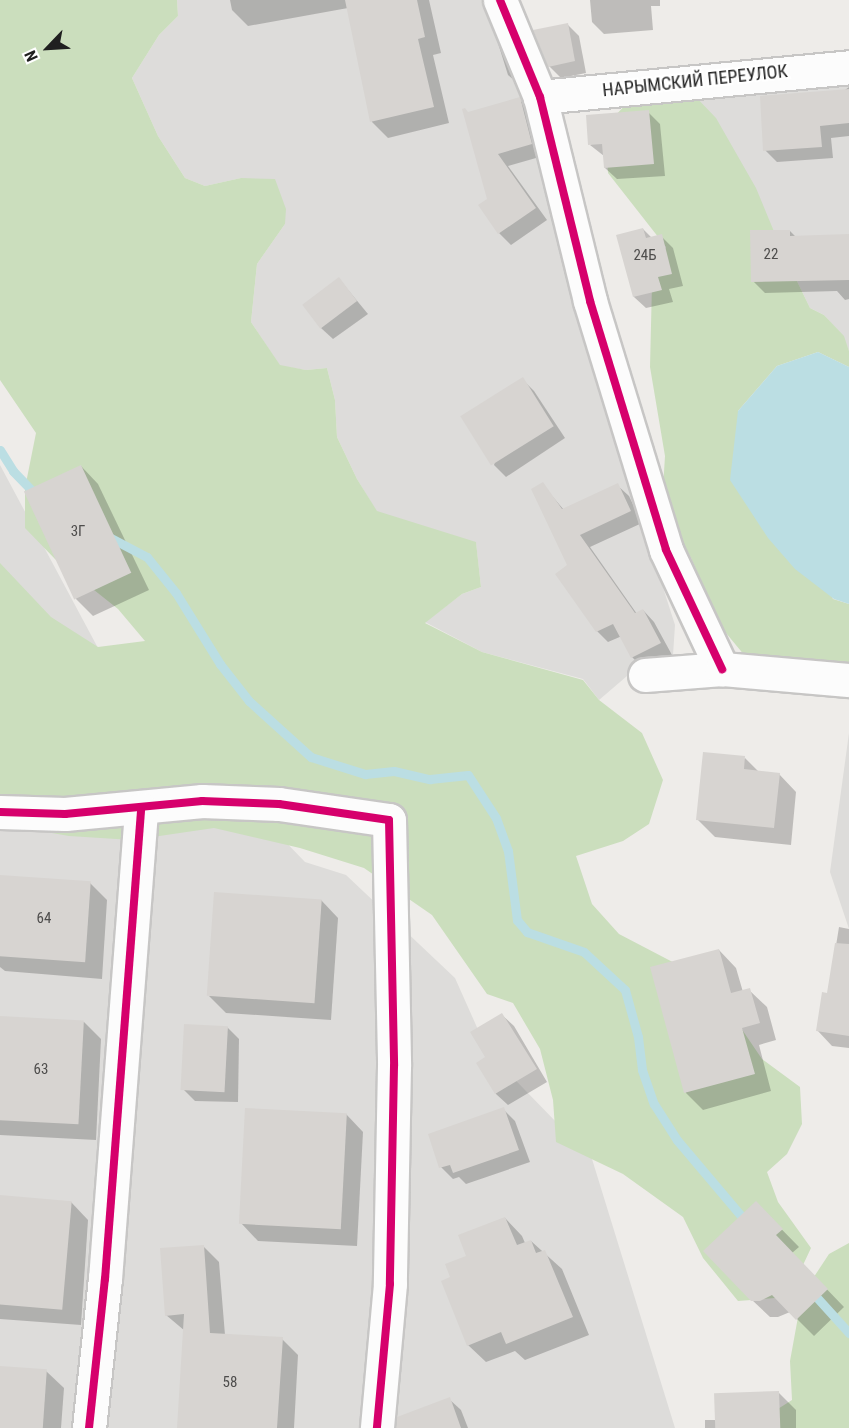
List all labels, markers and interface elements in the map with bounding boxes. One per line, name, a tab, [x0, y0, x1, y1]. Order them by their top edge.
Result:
north arrow	[18, 18, 78, 78]
text: N	[21, 47, 42, 64]
street label: НАРЫМСКИЙ ПЕРЕУЛОК	[601, 61, 789, 101]
house number: 22	[764, 246, 778, 264]
house number: 24Б	[633, 247, 657, 265]
house number: 3Г	[71, 523, 85, 541]
house number: 64	[37, 910, 51, 928]
house number: 63	[34, 1061, 48, 1079]
house number: 58	[223, 1374, 237, 1392]

